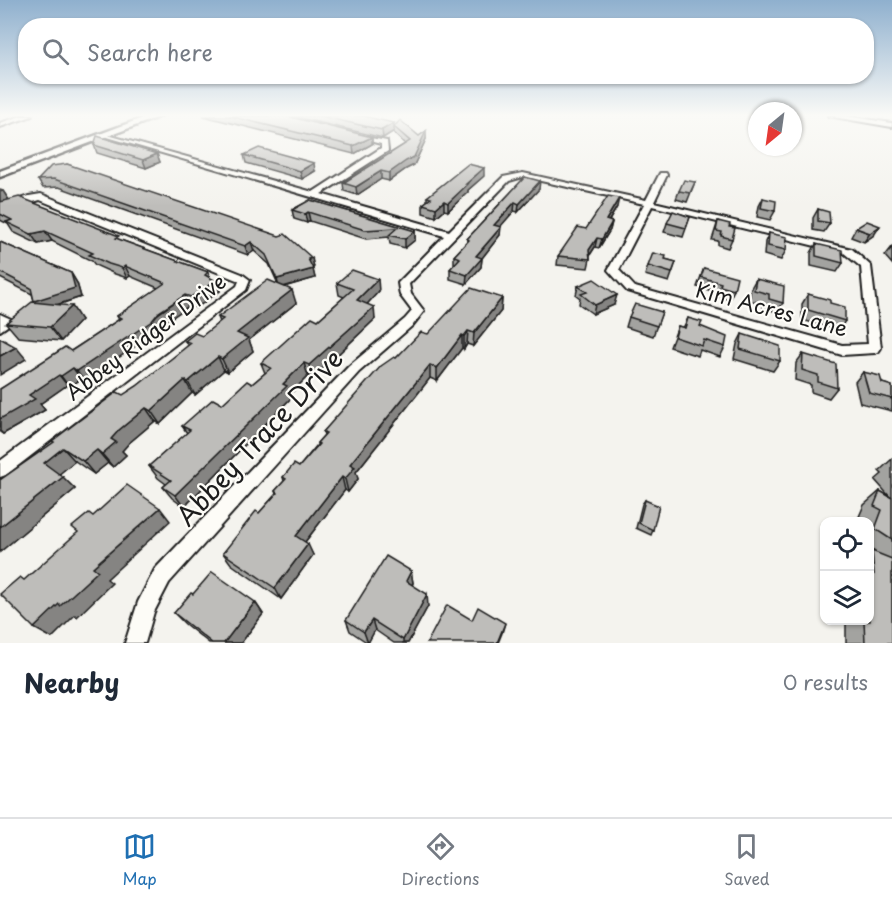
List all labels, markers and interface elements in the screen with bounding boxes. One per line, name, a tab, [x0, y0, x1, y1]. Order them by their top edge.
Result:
search box	[18, 18, 874, 84]
icon: search	[39, 35, 72, 68]
text: Search here	[87, 35, 213, 68]
north arrow	[748, 102, 802, 156]
street label: Abbey Ridger Drive	[58, 265, 232, 407]
street label: Kim Acres Lane	[692, 272, 852, 344]
street label: Abbey Trace Drive	[166, 340, 352, 534]
map controls	[820, 517, 874, 625]
button: locate	[820, 517, 874, 571]
button: layers	[820, 571, 874, 625]
text: Nearby	[24, 663, 119, 702]
text: 0 results	[783, 667, 868, 697]
tab: Map	[122, 830, 157, 890]
tab: Directions	[401, 830, 479, 890]
tab: Saved	[724, 830, 770, 890]

